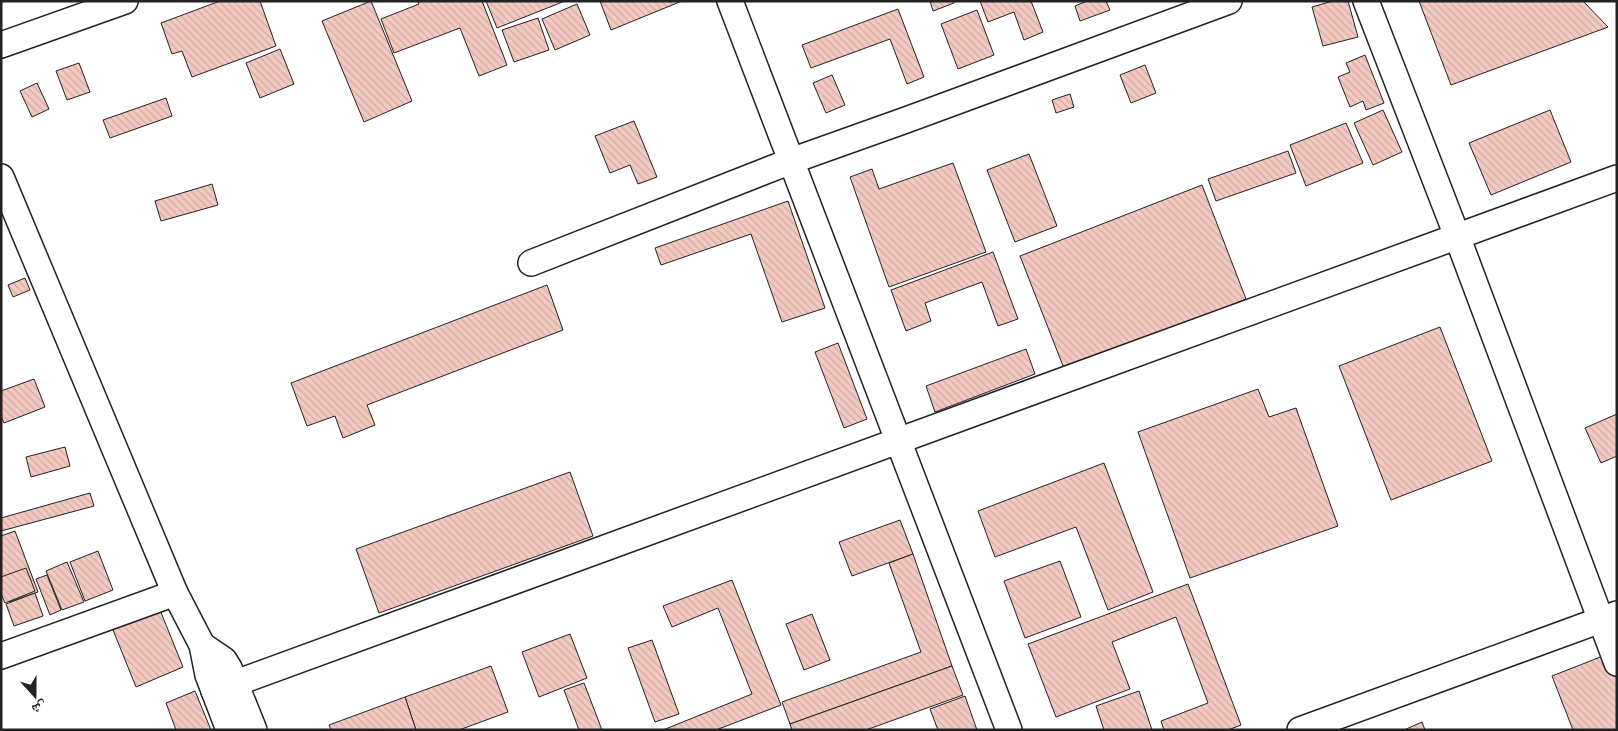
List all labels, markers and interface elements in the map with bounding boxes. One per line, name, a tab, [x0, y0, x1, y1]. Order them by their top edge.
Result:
north arrow	[10, 671, 60, 721]
text: ش	[29, 696, 50, 720]

